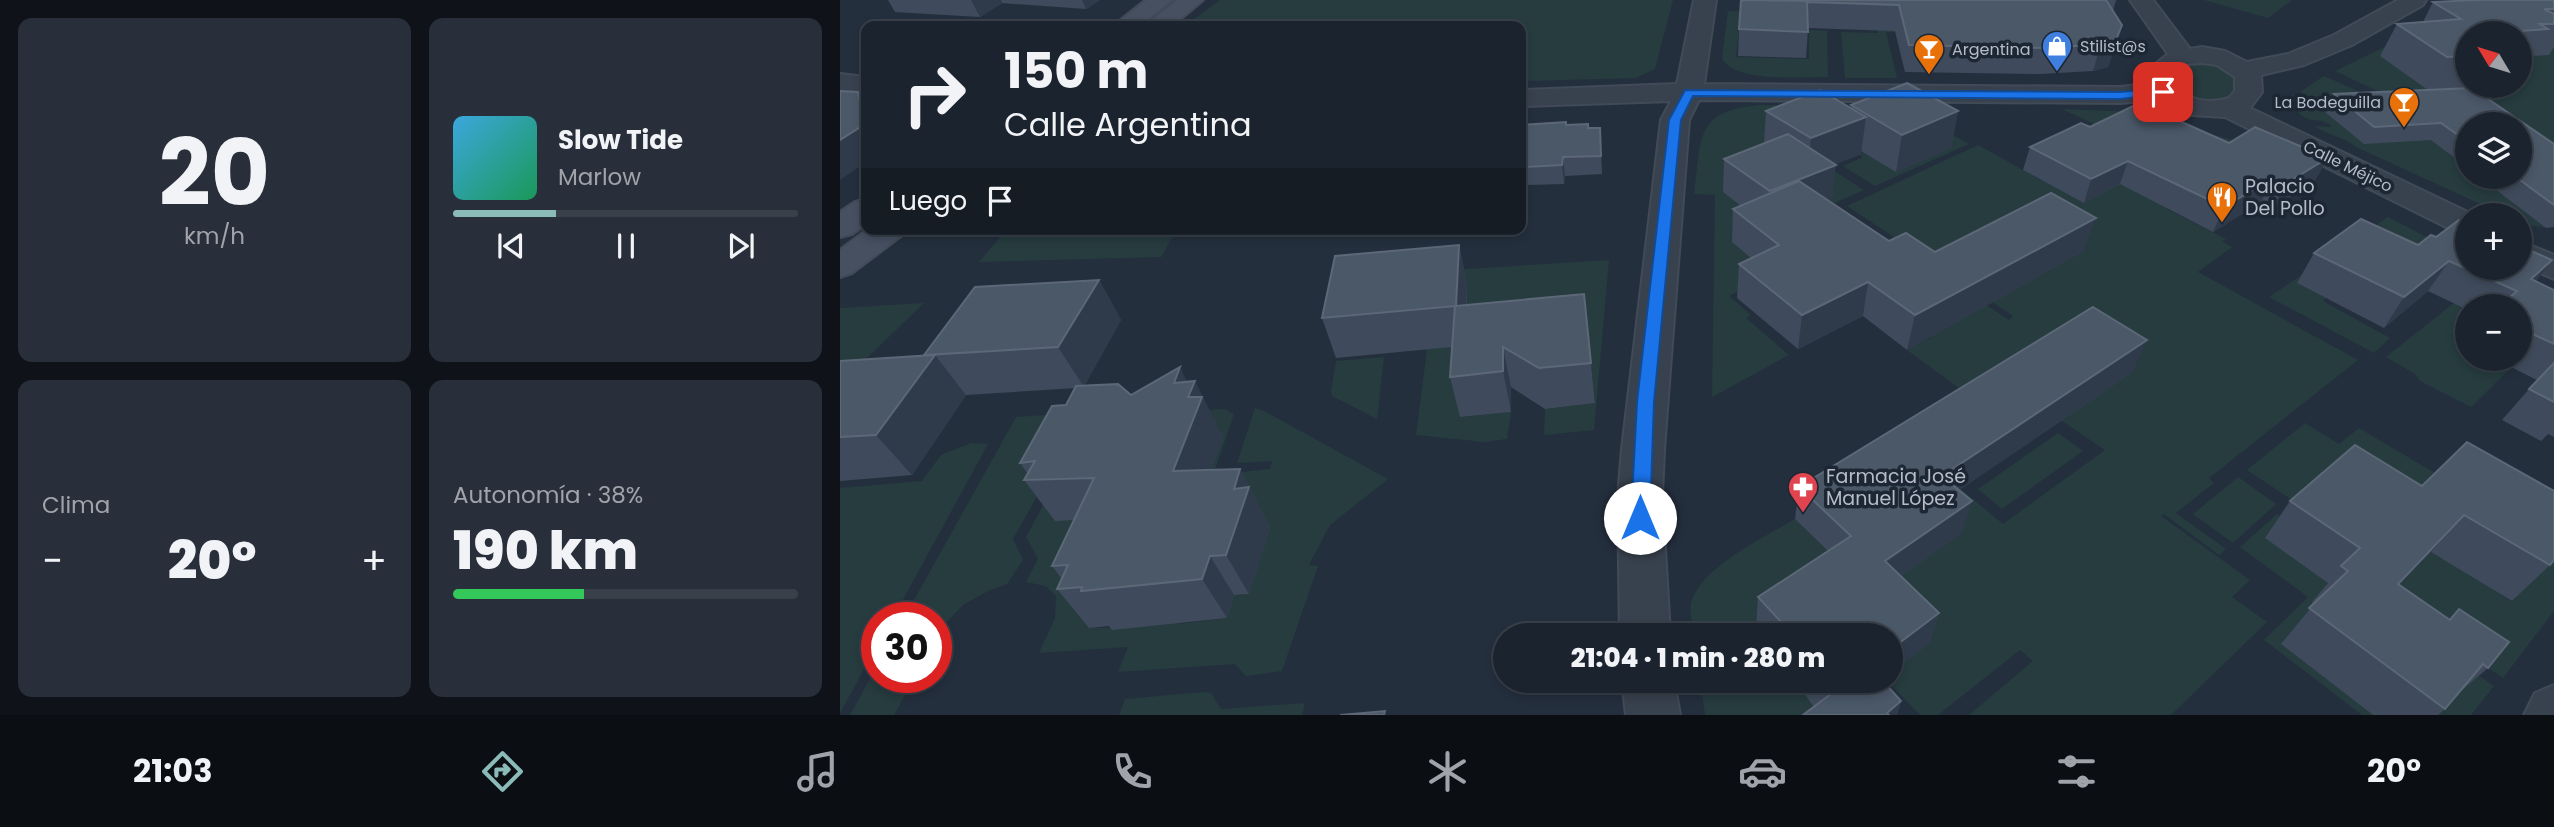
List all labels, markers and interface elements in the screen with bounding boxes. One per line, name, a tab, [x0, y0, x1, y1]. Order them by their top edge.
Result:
north arrow	[2455, 21, 2532, 98]
map controls	[2455, 21, 2532, 371]
shop icon: Stilist@s	[2040, 29, 2074, 73]
bar icon: Argentina	[1912, 32, 1946, 76]
place label: Stilist@s	[2080, 35, 2146, 58]
text: 150 m	[1004, 37, 1149, 105]
place label: Argentina	[1952, 38, 2031, 61]
icon: right	[889, 49, 980, 140]
pin	[2133, 62, 2193, 122]
icon: arrive	[2144, 73, 2182, 111]
bar icon: La Bodeguilla	[2387, 85, 2421, 129]
place label: La Bodeguilla	[2275, 91, 2381, 114]
text: Calle Argentina	[1004, 102, 1252, 147]
text: 20	[159, 109, 270, 237]
button: layers	[2455, 112, 2532, 189]
text: Slow Tide	[558, 122, 683, 158]
street label: Calle Méjico	[2299, 135, 2396, 198]
text: Marlow	[558, 161, 641, 193]
place label: Palacio Del Pollo	[2245, 173, 2325, 222]
restaurant icon: Palacio Del Pollo	[2205, 180, 2239, 224]
icon: arrive	[981, 182, 1019, 220]
text: Luego	[889, 183, 967, 219]
button: +	[2455, 203, 2532, 280]
text: km/h	[184, 220, 245, 252]
icon: previous	[492, 227, 530, 265]
icon: pause	[607, 227, 645, 265]
icon: next	[722, 227, 760, 265]
button: −	[2455, 294, 2532, 371]
place label: Farmacia José Manuel López	[1826, 463, 1966, 512]
pharmacy icon: Farmacia José Manuel López	[1786, 470, 1820, 514]
text: Autonomía · 38%	[453, 479, 643, 511]
position arrow	[1603, 481, 1677, 555]
text: Clima	[42, 489, 110, 521]
text: 190 km	[453, 514, 638, 587]
text: 20°	[168, 524, 256, 597]
text: −	[42, 534, 63, 587]
text: +	[361, 534, 387, 587]
speed limit sign: 30	[861, 602, 952, 693]
text: 21:04 · 1 min · 280 m	[1571, 640, 1825, 676]
icon: directions	[478, 747, 527, 796]
icon: music	[793, 747, 842, 796]
icon: phone	[1108, 747, 1157, 796]
icon: climate	[1423, 747, 1472, 796]
icon: car	[1738, 747, 1787, 796]
icon: filters	[2052, 747, 2101, 796]
text: 21:03	[133, 748, 213, 793]
text: 20°	[2367, 748, 2421, 793]

